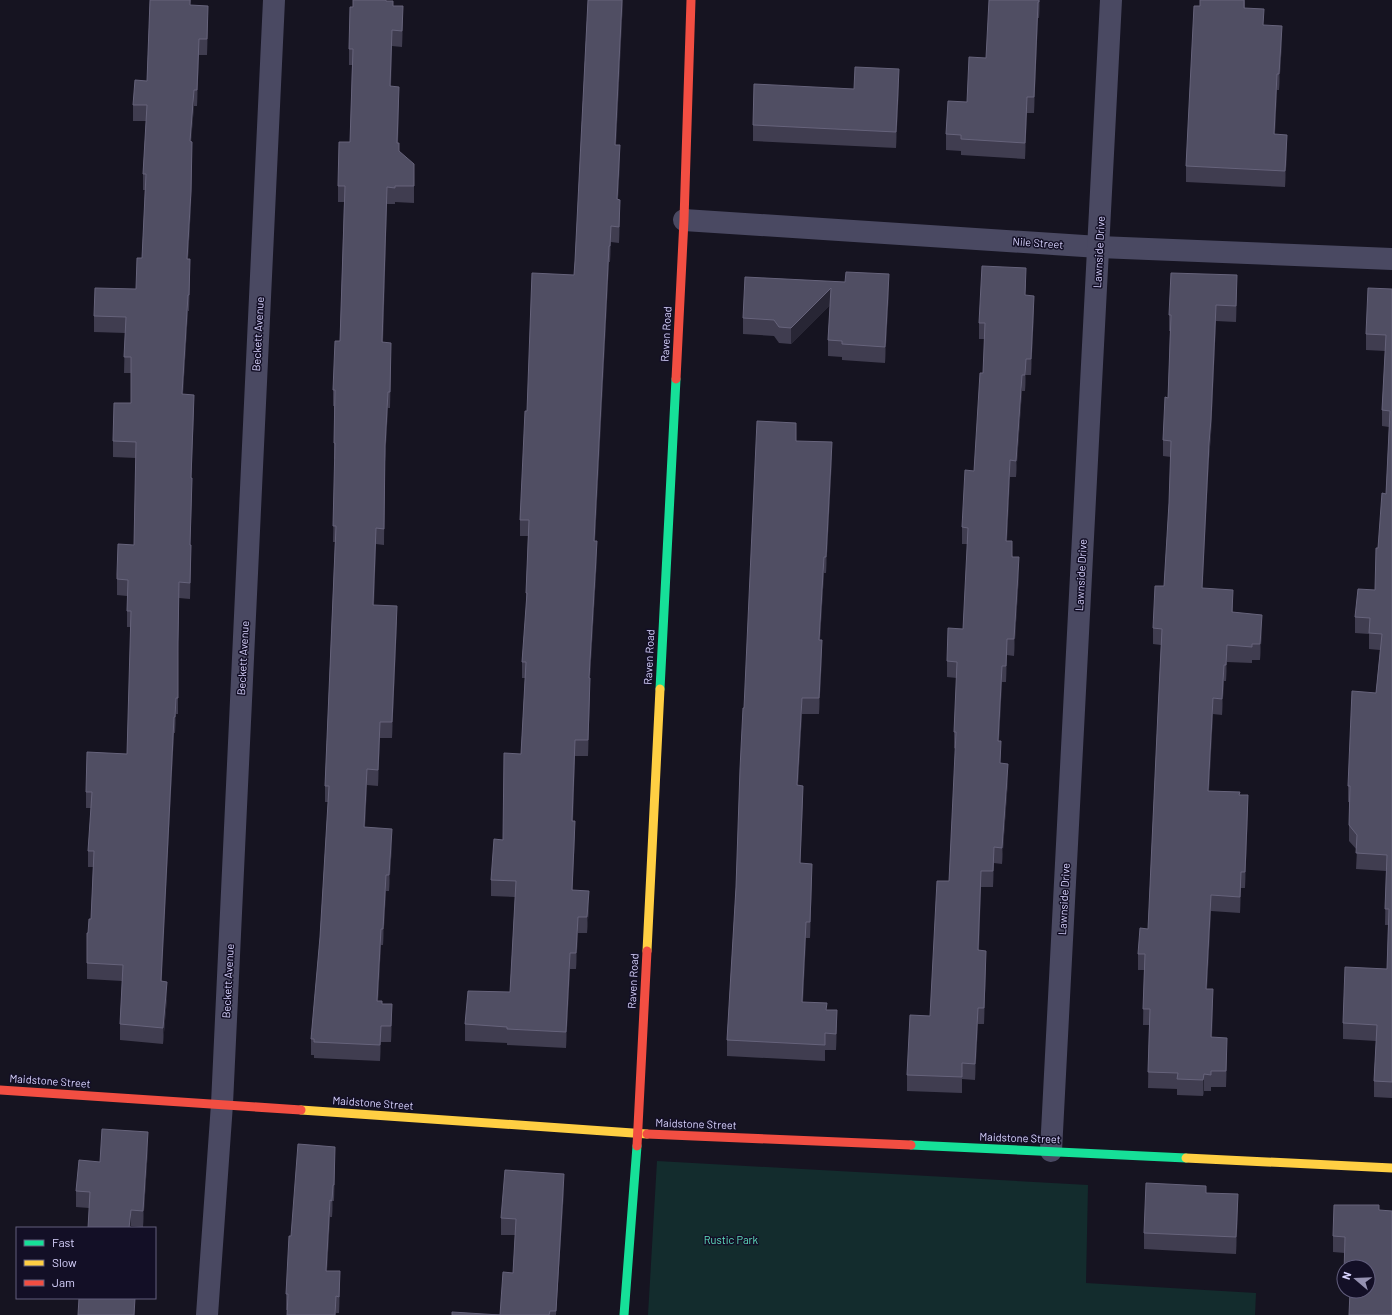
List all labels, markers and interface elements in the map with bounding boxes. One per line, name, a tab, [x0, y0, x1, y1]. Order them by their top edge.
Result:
street label: Lawnside Drive	[1090, 215, 1107, 288]
street label: Nile Street	[1012, 234, 1064, 251]
street label: Beckett Avenue	[249, 296, 266, 372]
street label: Raven Road	[658, 306, 673, 362]
street label: Lawnside Drive	[1072, 538, 1089, 611]
street label: Beckett Avenue	[234, 620, 251, 696]
street label: Raven Road	[641, 629, 656, 685]
street label: Lawnside Drive	[1055, 862, 1072, 935]
street label: Beckett Avenue	[219, 943, 236, 1019]
street label: Raven Road	[625, 953, 640, 1009]
street label: Maidstone Street	[9, 1071, 91, 1090]
street label: Maidstone Street	[332, 1093, 414, 1112]
street label: Maidstone Street	[655, 1116, 737, 1131]
street label: Maidstone Street	[979, 1130, 1061, 1145]
legend	[16, 1227, 156, 1299]
park label: Rustic Park	[704, 1233, 759, 1246]
text: Fast	[52, 1235, 75, 1249]
text: Slow	[52, 1255, 77, 1269]
north arrow	[1336, 1259, 1376, 1299]
text: N	[1339, 1270, 1353, 1281]
text: Jam	[52, 1275, 75, 1289]

